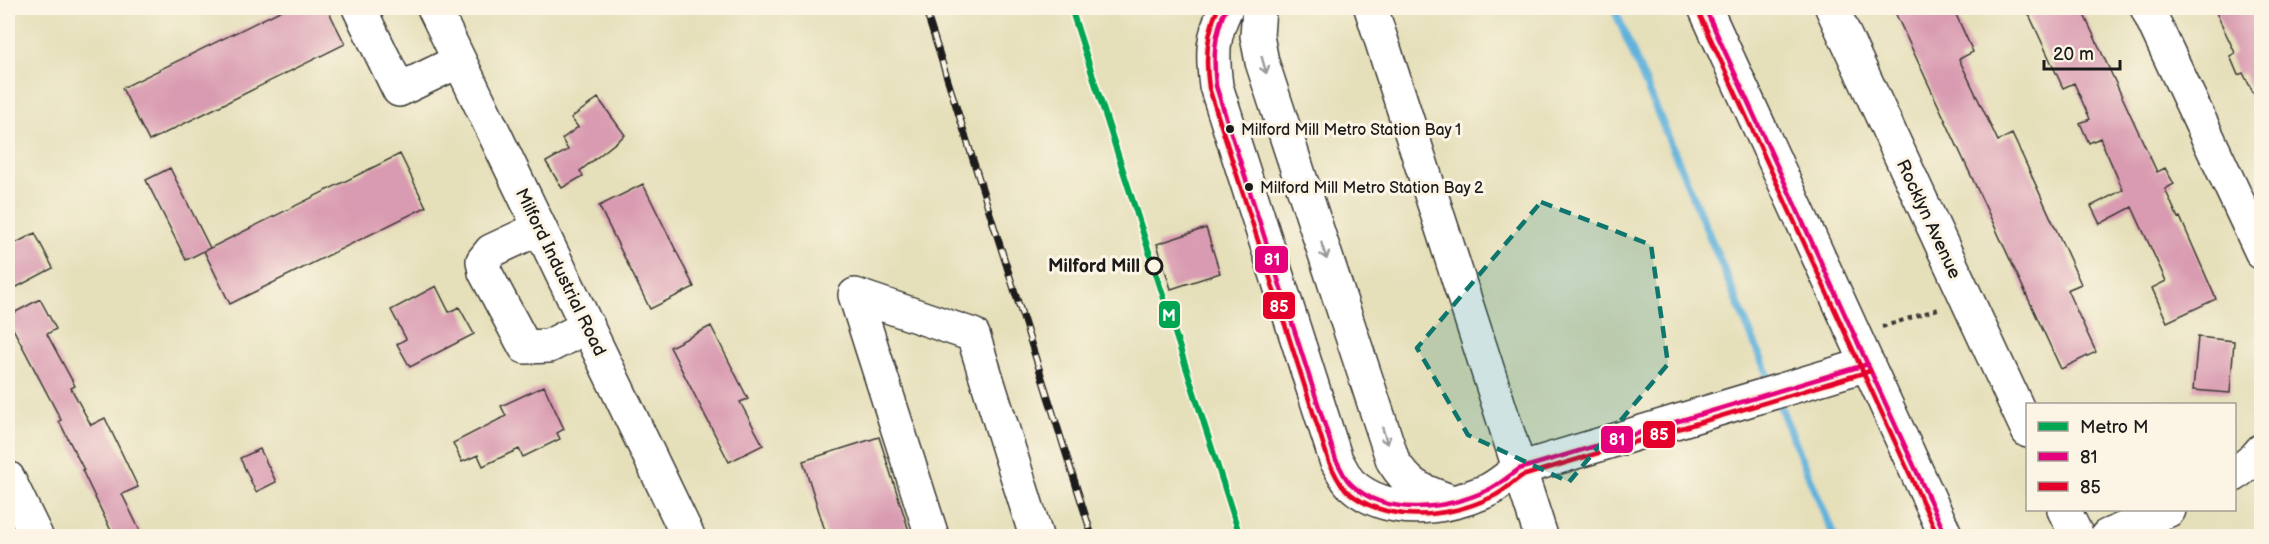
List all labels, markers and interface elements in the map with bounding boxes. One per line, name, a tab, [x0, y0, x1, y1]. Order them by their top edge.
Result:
scale bar	[2044, 33, 2120, 71]
text: 20 m	[2053, 44, 2094, 65]
one-way arrow	[1258, 55, 1270, 74]
place label: Milford Mill Metro Station Bay 1	[1241, 121, 1461, 140]
marker: Milford Mill Metro Station Bay 1	[1224, 123, 1236, 135]
street label: Rocklyn Avenue	[1892, 156, 1965, 282]
place label: Milford Mill Metro Station Bay 2	[1260, 179, 1484, 198]
marker: Milford Mill Metro Station Bay 2	[1243, 181, 1255, 193]
street label: Milford Industrial Road	[511, 185, 610, 360]
one-way arrow	[1319, 241, 1330, 260]
line badge: 81	[1254, 245, 1289, 274]
text: 81	[1264, 251, 1280, 270]
place label: Milford Mill	[1048, 256, 1140, 277]
marker: Milford Mill	[1145, 257, 1163, 275]
line badge: 85	[1262, 291, 1296, 320]
text: 85	[1270, 298, 1288, 317]
line badge: M	[1158, 300, 1181, 329]
text: M	[1162, 307, 1176, 326]
legend	[2026, 403, 2236, 511]
text: Metro M	[2080, 417, 2149, 438]
line badge: 85	[1642, 420, 1676, 449]
line badge: 81	[1600, 425, 1634, 454]
one-way arrow	[1380, 426, 1391, 445]
text: 85	[1650, 426, 1668, 445]
text: 81	[1609, 431, 1625, 450]
text: 81	[2080, 447, 2097, 468]
text: 85	[2080, 477, 2101, 498]

